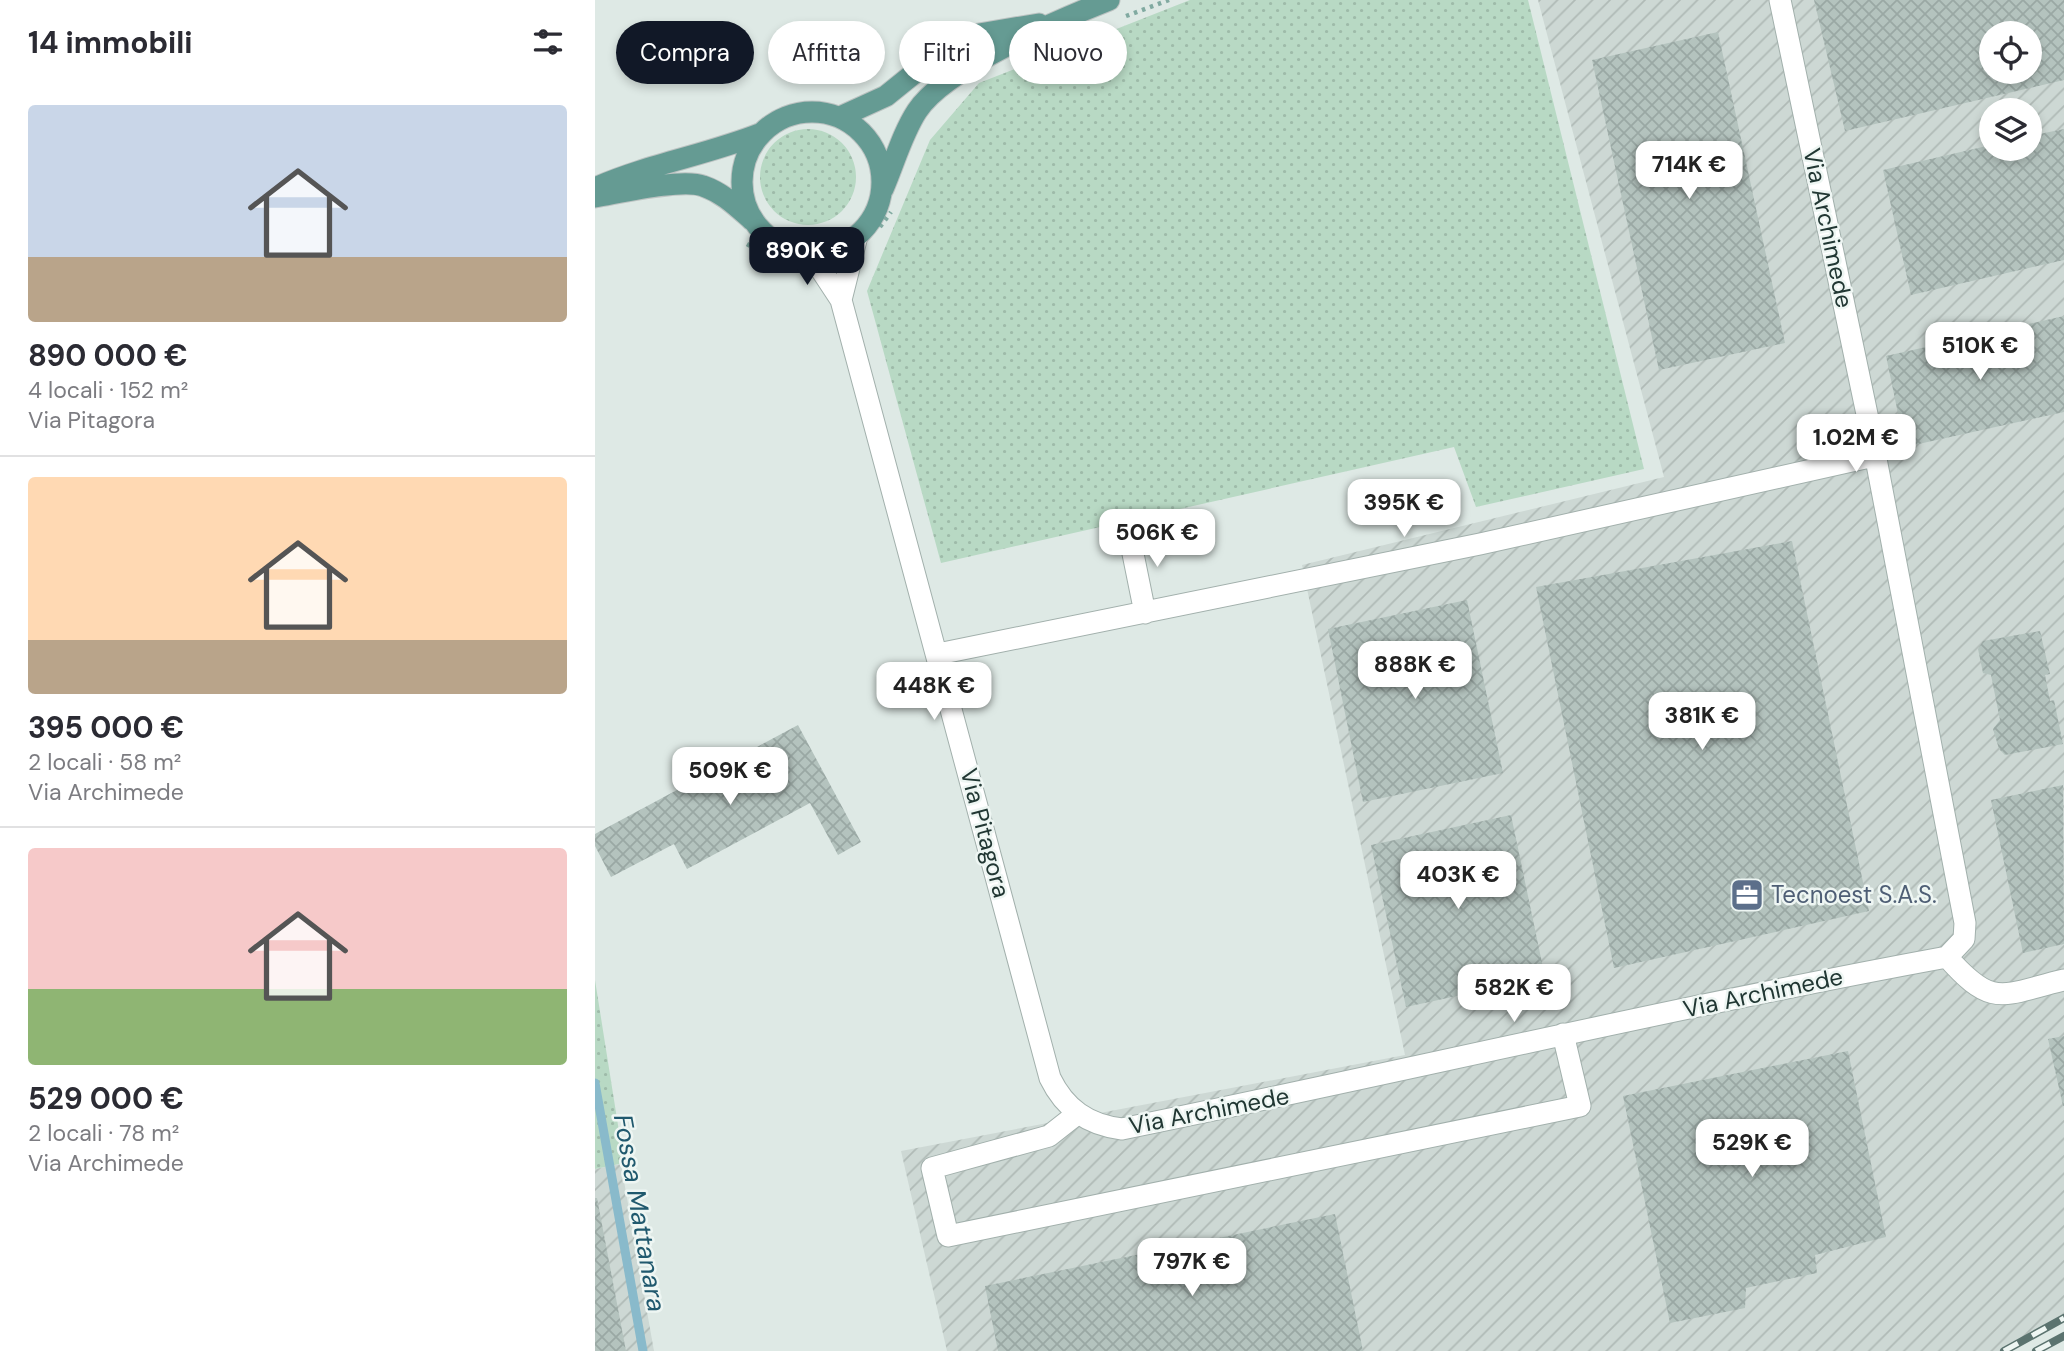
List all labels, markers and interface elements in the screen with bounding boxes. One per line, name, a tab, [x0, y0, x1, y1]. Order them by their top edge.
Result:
chip: Compra	[616, 21, 754, 84]
chip: Affitta	[768, 21, 885, 84]
chip: Filtri	[899, 21, 995, 84]
chip: Nuovo	[1009, 21, 1127, 84]
map controls	[1979, 21, 2042, 161]
button: locate	[1979, 21, 2042, 84]
text: 14 immobili	[28, 23, 193, 62]
icon: filters	[529, 23, 567, 61]
button: layers	[1979, 98, 2042, 161]
pin: 714K €	[1632, 142, 1746, 201]
street label: Via Archimede	[1796, 145, 1861, 311]
text: 714K €	[1652, 149, 1726, 179]
icon: home	[235, 150, 361, 276]
pin: 890K €	[750, 228, 864, 287]
text: 890K €	[765, 235, 849, 265]
pin: 510K €	[1923, 322, 2037, 382]
text: 510K €	[1941, 330, 2019, 360]
text: 890 000 €	[28, 336, 188, 375]
text: 4 locali · 152 m²	[28, 375, 188, 405]
text: Via Pitagora	[28, 405, 155, 435]
pin: 1.02M €	[1791, 414, 1921, 474]
text: 1.02M €	[1813, 422, 1899, 452]
pin: 395K €	[1347, 480, 1461, 539]
text: 395K €	[1364, 487, 1444, 517]
pin: 506K €	[1100, 510, 1214, 569]
text: 506K €	[1115, 517, 1199, 547]
icon: home	[235, 522, 361, 648]
pin: 888K €	[1358, 642, 1472, 701]
text: 888K €	[1374, 649, 1456, 679]
pin: 448K €	[877, 662, 991, 722]
text: 448K €	[892, 670, 976, 700]
pin: 381K €	[1645, 692, 1759, 752]
text: 381K €	[1665, 700, 1739, 730]
text: 395 000 €	[28, 708, 184, 747]
text: 2 locali · 58 m²	[28, 747, 181, 777]
pin: 509K €	[673, 748, 787, 807]
text: 509K €	[688, 755, 772, 785]
street label: Via Pitagora	[953, 765, 1018, 901]
text: Via Archimede	[28, 777, 184, 807]
pin: 403K €	[1401, 852, 1515, 911]
text: 403K €	[1416, 859, 1500, 889]
office icon: Tecnoest S.A.S.	[1728, 876, 1766, 914]
place label: Tecnoest S.A.S.	[1771, 879, 1937, 910]
icon: home	[235, 893, 361, 1019]
street label: Via Archimede	[1680, 960, 1846, 1025]
pin: 582K €	[1457, 964, 1571, 1024]
text: 582K €	[1474, 972, 1554, 1002]
text: 529 000 €	[28, 1079, 184, 1118]
street label: Via Archimede	[1126, 1080, 1292, 1141]
water label: Fossa Mattanara	[606, 1111, 674, 1315]
text: 2 locali · 78 m²	[28, 1118, 179, 1148]
pin: 529K €	[1695, 1120, 1809, 1179]
text: 529K €	[1712, 1127, 1792, 1157]
text: Via Archimede	[28, 1148, 184, 1178]
pin: 797K €	[1135, 1238, 1249, 1298]
text: 797K €	[1153, 1246, 1231, 1276]

